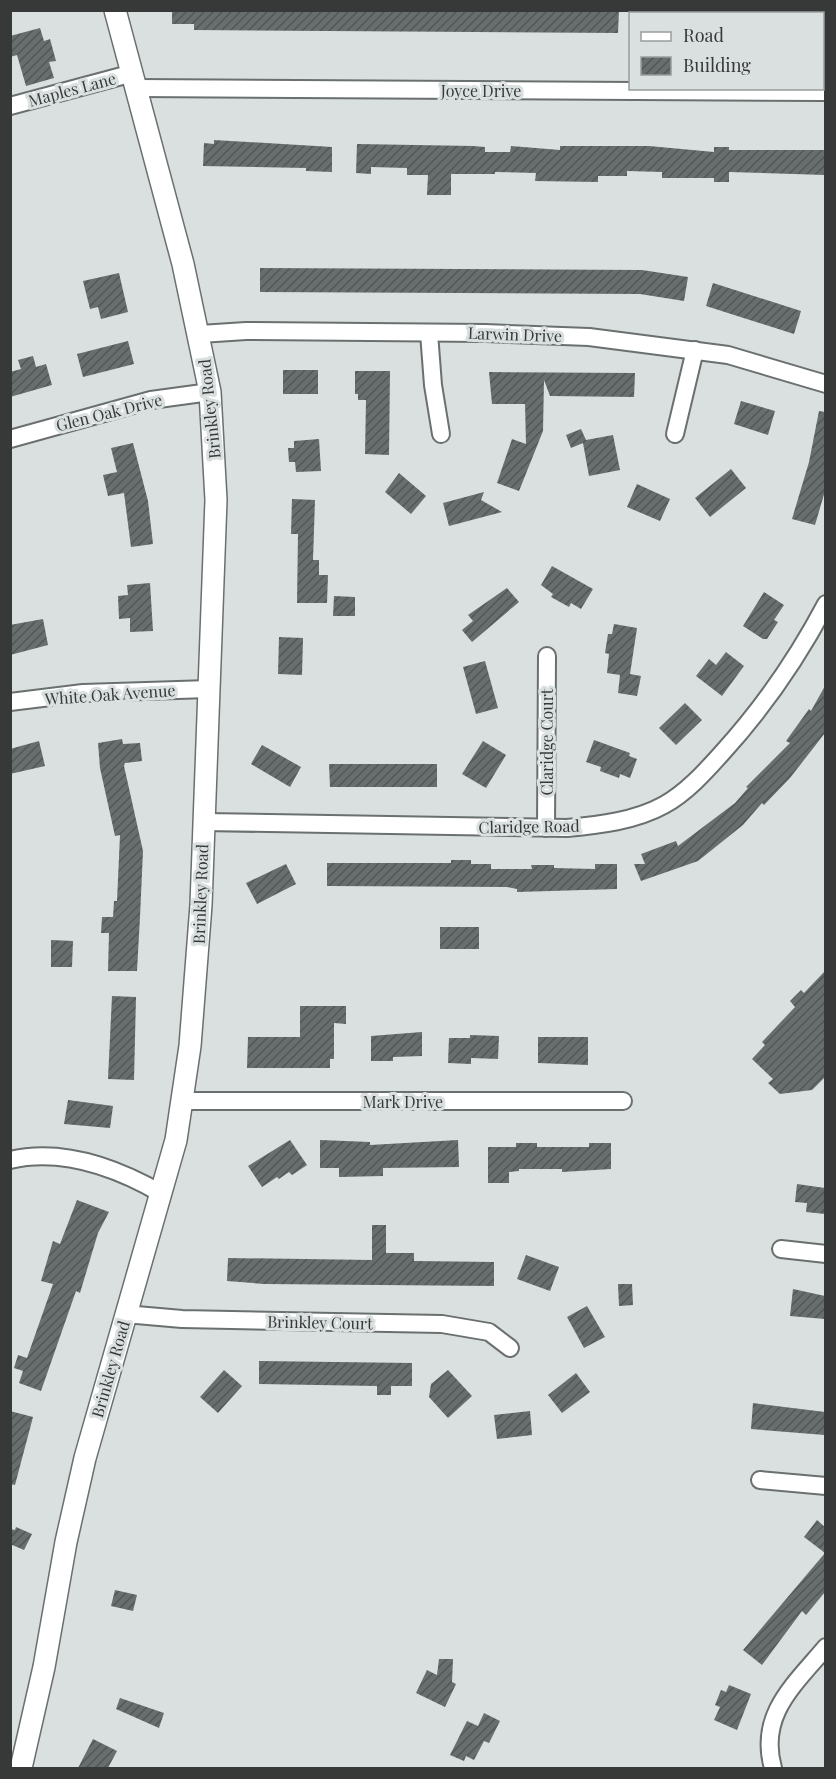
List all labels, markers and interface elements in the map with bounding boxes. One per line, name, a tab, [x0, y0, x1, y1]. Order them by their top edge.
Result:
legend	[629, 12, 824, 90]
text: Road	[683, 23, 724, 47]
text: Building	[683, 53, 751, 77]
street label: Maples Lane	[26, 67, 118, 111]
street label: Joyce Drive	[440, 80, 521, 101]
street label: Larwin Drive	[468, 322, 562, 346]
street label: Brinkley Road	[193, 358, 225, 460]
street label: Glen Oak Drive	[54, 389, 164, 435]
street label: White Oak Avenue	[43, 679, 176, 709]
street label: Claridge Court	[536, 688, 557, 795]
street label: Claridge Road	[478, 815, 580, 837]
street label: Brinkley Road	[188, 844, 212, 944]
street label: Mark Drive	[363, 1091, 443, 1112]
street label: Brinkley Court	[267, 1311, 373, 1333]
street label: Brinkley Road	[86, 1318, 134, 1420]

